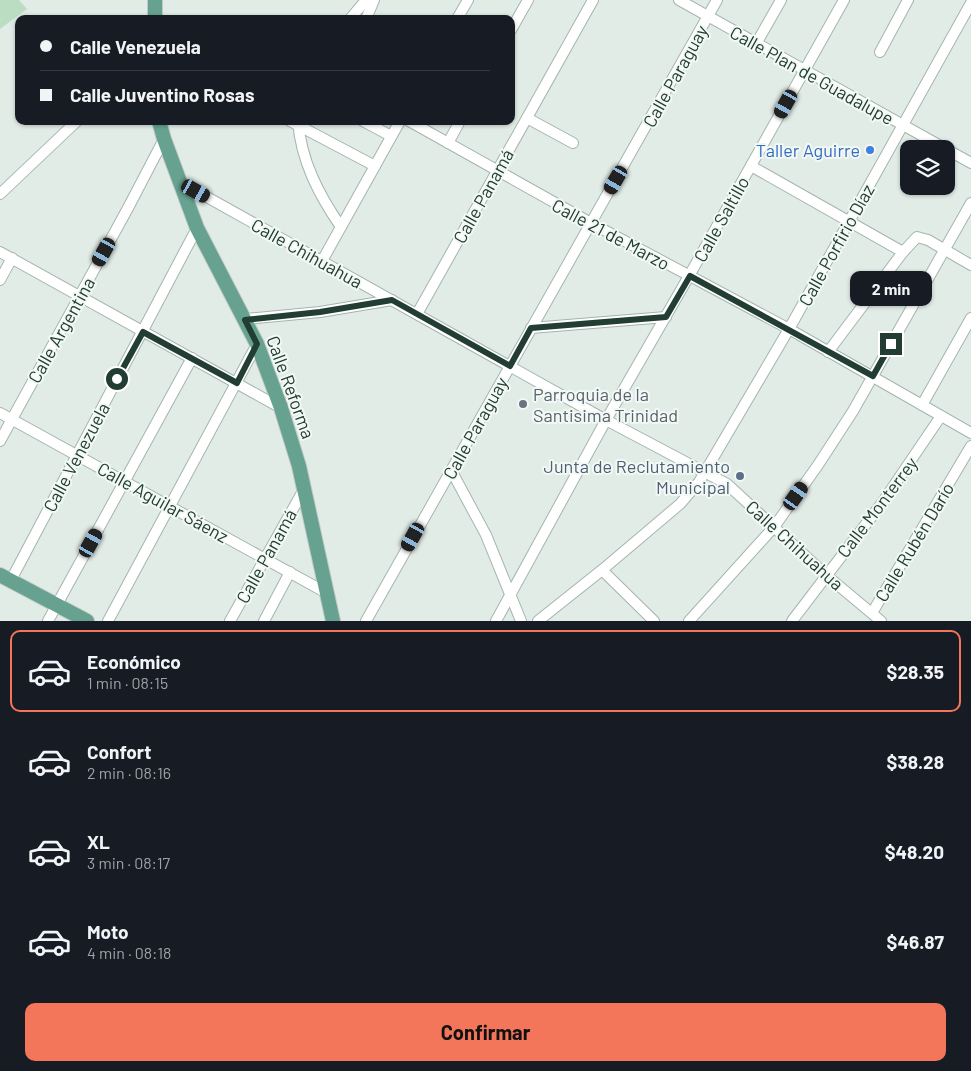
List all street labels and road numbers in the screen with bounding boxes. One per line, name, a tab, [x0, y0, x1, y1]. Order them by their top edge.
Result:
street label: Calle Paraguay	[638, 21, 712, 131]
street label: Calle Plan de Guadalupe	[726, 21, 898, 129]
street label: Calle Panamá	[448, 145, 518, 247]
street label: Calle Saltillo	[688, 172, 754, 266]
street label: Calle Porfirio Díaz	[793, 180, 879, 310]
street label: Calle 21 de Marzo	[548, 194, 674, 274]
street label: Calle Chihuahua	[248, 213, 366, 293]
street label: Calle Argentina	[23, 273, 99, 387]
street label: Calle Reforma	[262, 333, 320, 441]
street label: Calle Paraguay	[438, 373, 512, 483]
street label: Calle Venezuela	[38, 399, 114, 515]
street label: Calle Monterrey	[832, 452, 922, 562]
street label: Calle Aguilar Sáenz	[94, 457, 232, 547]
street label: Calle Rubén Darío	[870, 478, 958, 606]
street label: Calle Chihuahua	[742, 495, 848, 595]
street label: Calle Panamá	[231, 505, 301, 607]

